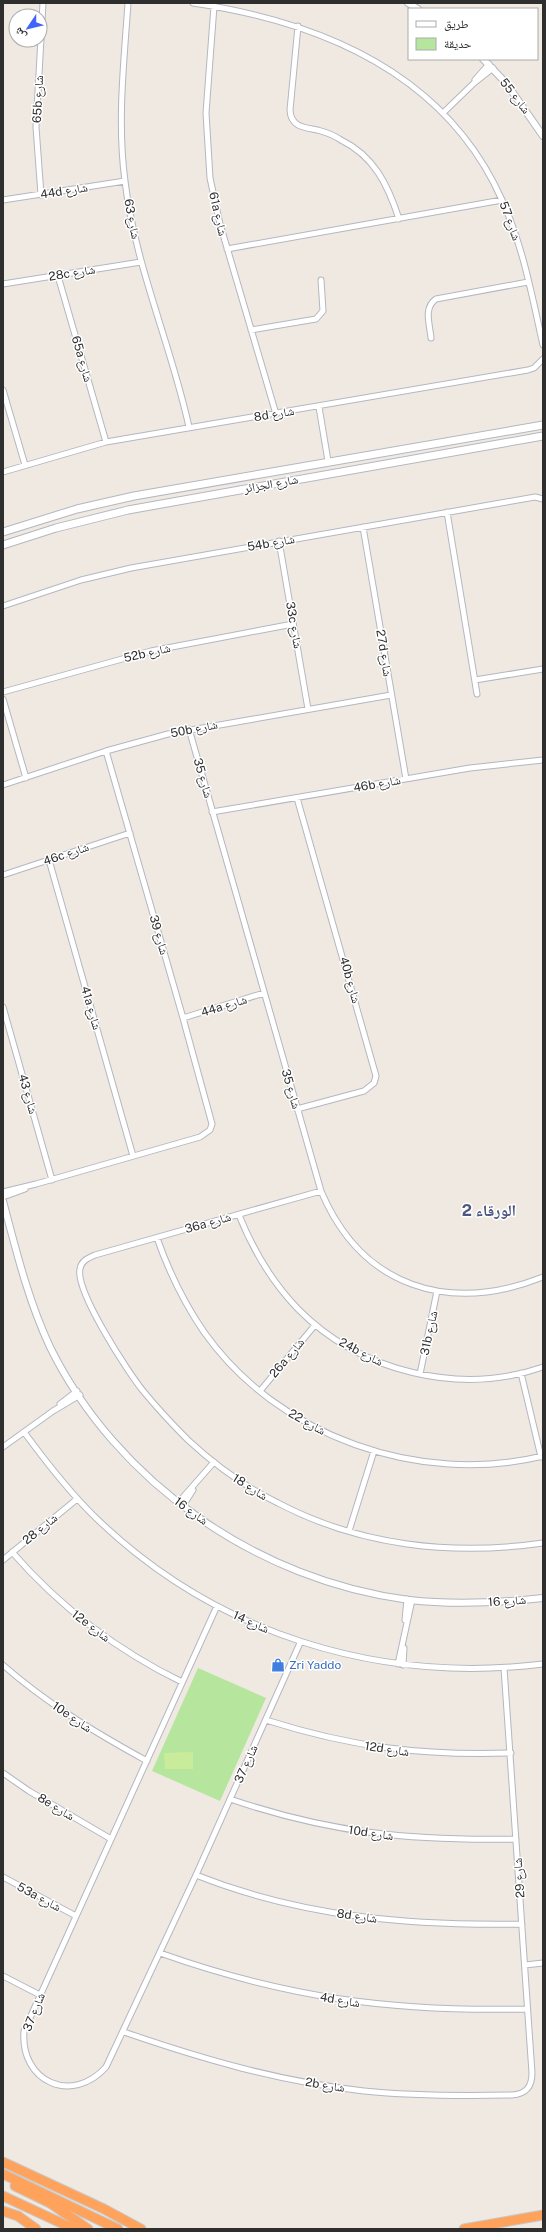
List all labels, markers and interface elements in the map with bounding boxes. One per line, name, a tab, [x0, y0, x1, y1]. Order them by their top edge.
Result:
north arrow	[8, 8, 48, 48]
legend	[408, 8, 538, 60]
text: طريق	[444, 17, 469, 31]
text: ش	[11, 24, 30, 42]
text: حديقة	[444, 37, 472, 51]
street label: 65b شارع	[30, 75, 47, 123]
street label: شارع 55	[496, 75, 533, 117]
street label: 44d شارع	[39, 180, 89, 203]
street label: 61a شارع	[205, 191, 230, 238]
street label: شارع 63	[120, 198, 143, 241]
street label: شارع 57	[496, 200, 524, 243]
street label: 28c شارع	[48, 262, 97, 285]
street label: 65a شارع	[68, 334, 95, 384]
street label: 8d شارع	[253, 404, 295, 425]
street label: شارع الجزائر	[242, 472, 300, 497]
street label: 54b شارع	[246, 532, 296, 555]
street label: 33c شارع	[282, 601, 305, 650]
street label: 27d شارع	[372, 629, 395, 678]
street label: 52b شارع	[122, 641, 172, 666]
street label: 50b شارع	[169, 718, 219, 741]
street label: شارع 35	[190, 756, 215, 800]
street label: 46b شارع	[352, 773, 402, 796]
street label: 46c شارع	[41, 840, 91, 869]
street label: شارع 39	[146, 913, 171, 957]
street label: 40b شارع	[336, 955, 363, 1005]
street label: 41a شارع	[77, 985, 104, 1032]
street label: 44a شارع	[199, 992, 249, 1021]
street label: شارع 35	[278, 1067, 303, 1111]
street label: شارع 43	[15, 1072, 40, 1116]
district label: الورقاء 2	[462, 1201, 516, 1220]
street label: 36a شارع	[183, 1210, 233, 1237]
street label: 31b شارع	[417, 1309, 442, 1357]
street label: 26a شارع	[267, 1335, 308, 1381]
street label: 24b شارع	[336, 1335, 385, 1370]
street label: شارع 22	[286, 1406, 328, 1439]
street label: شارع 18	[229, 1471, 270, 1504]
street label: شارع 16	[171, 1494, 211, 1529]
street label: شارع 28	[20, 1511, 61, 1548]
street label: شارع 16	[488, 1593, 527, 1610]
street label: 12e شارع	[68, 1607, 113, 1646]
street label: شارع 14	[230, 1608, 271, 1637]
shop icon: Zri Yaddo	[270, 1657, 286, 1673]
place label: Zri Yaddo	[289, 1658, 341, 1672]
street label: 10e شارع	[49, 1699, 95, 1736]
street label: 12d شارع	[364, 1739, 410, 1760]
street label: شارع 37	[231, 1743, 262, 1786]
street label: 8e شارع	[35, 1791, 77, 1824]
street label: 10d شارع	[348, 1823, 394, 1844]
street label: شارع 29	[511, 1857, 528, 1899]
street label: 53a شارع	[14, 1880, 63, 1915]
street label: 8d شارع	[336, 1906, 378, 1927]
street label: 4d شارع	[319, 1990, 361, 2011]
street label: شارع 37	[20, 1991, 49, 2034]
street label: 2b شارع	[304, 2075, 346, 2096]

